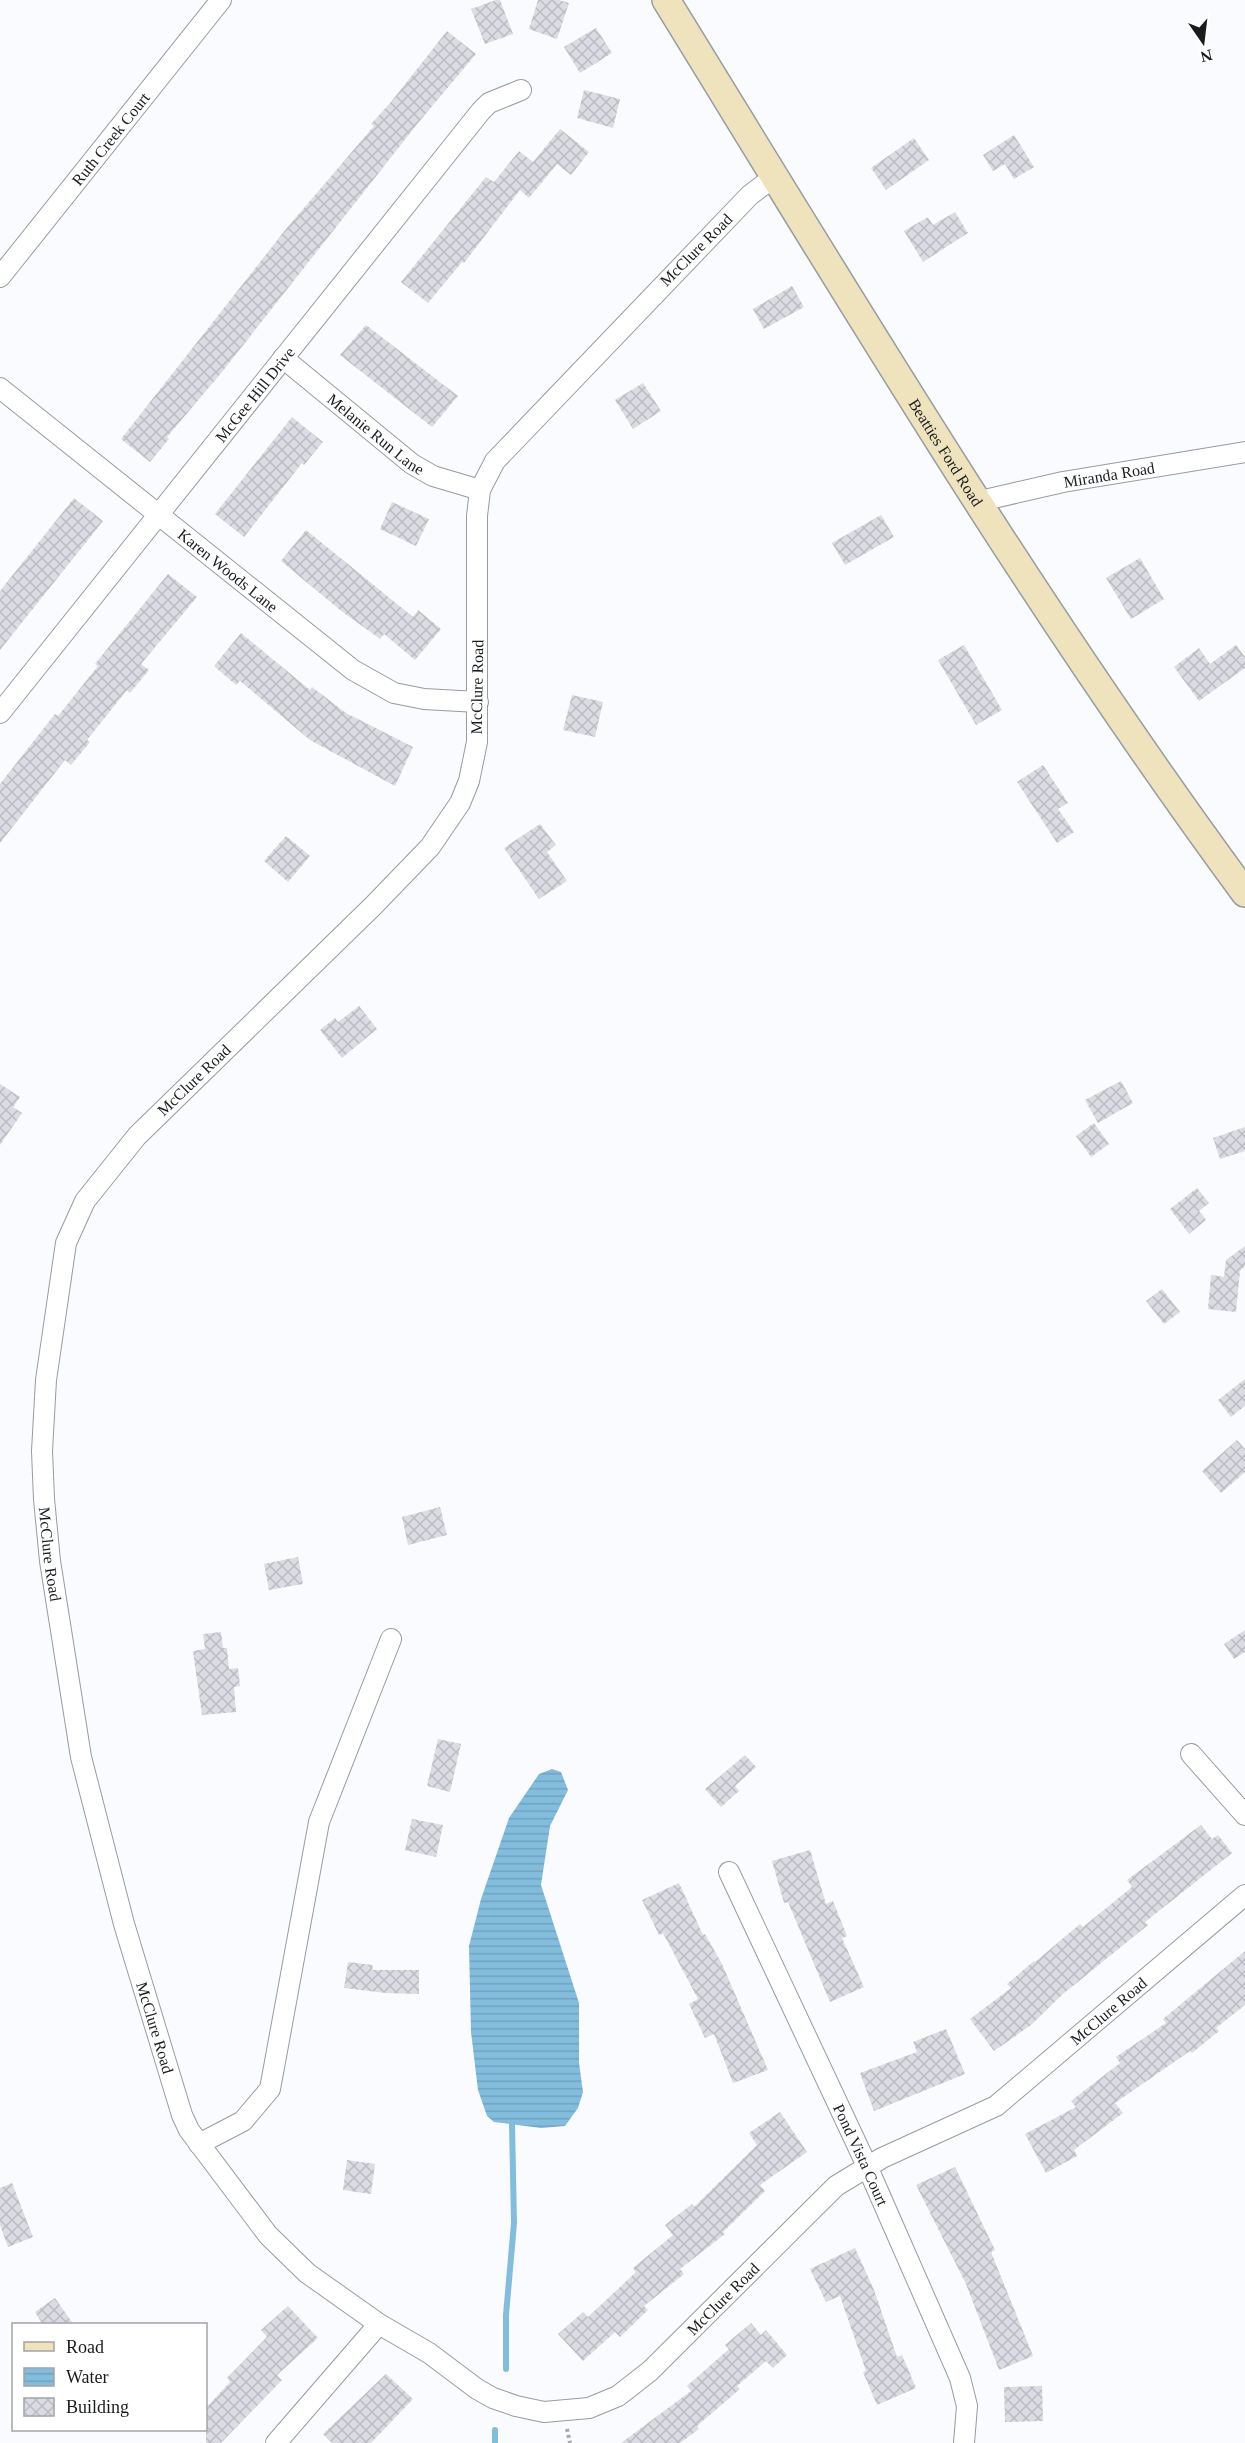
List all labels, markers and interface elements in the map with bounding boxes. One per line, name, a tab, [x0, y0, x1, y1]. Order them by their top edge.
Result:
north arrow	[1173, 12, 1233, 72]
text: N	[1198, 46, 1214, 66]
street label: Ruth Creek Court	[68, 88, 153, 188]
street label: McClure Road	[657, 211, 735, 289]
street label: McGee Hill Drive	[212, 343, 298, 445]
street label: Melanie Run Lane	[324, 390, 427, 478]
street label: Beatties Ford Road	[906, 396, 986, 509]
street label: Miranda Road	[1062, 459, 1156, 490]
street label: Karen Woods Lane	[175, 525, 281, 615]
street label: McClure Road	[468, 640, 486, 734]
street label: McClure Road	[154, 1041, 234, 1119]
street label: McClure Road	[36, 1506, 65, 1602]
street label: McClure Road	[1067, 1974, 1150, 2048]
street label: McClure Road	[134, 1980, 177, 2075]
street label: Pond Vista Court	[831, 2101, 892, 2209]
street label: McClure Road	[683, 2259, 762, 2338]
legend	[12, 2323, 207, 2431]
text: Road	[66, 2337, 104, 2357]
text: Water	[66, 2367, 109, 2387]
text: Building	[66, 2397, 129, 2417]

